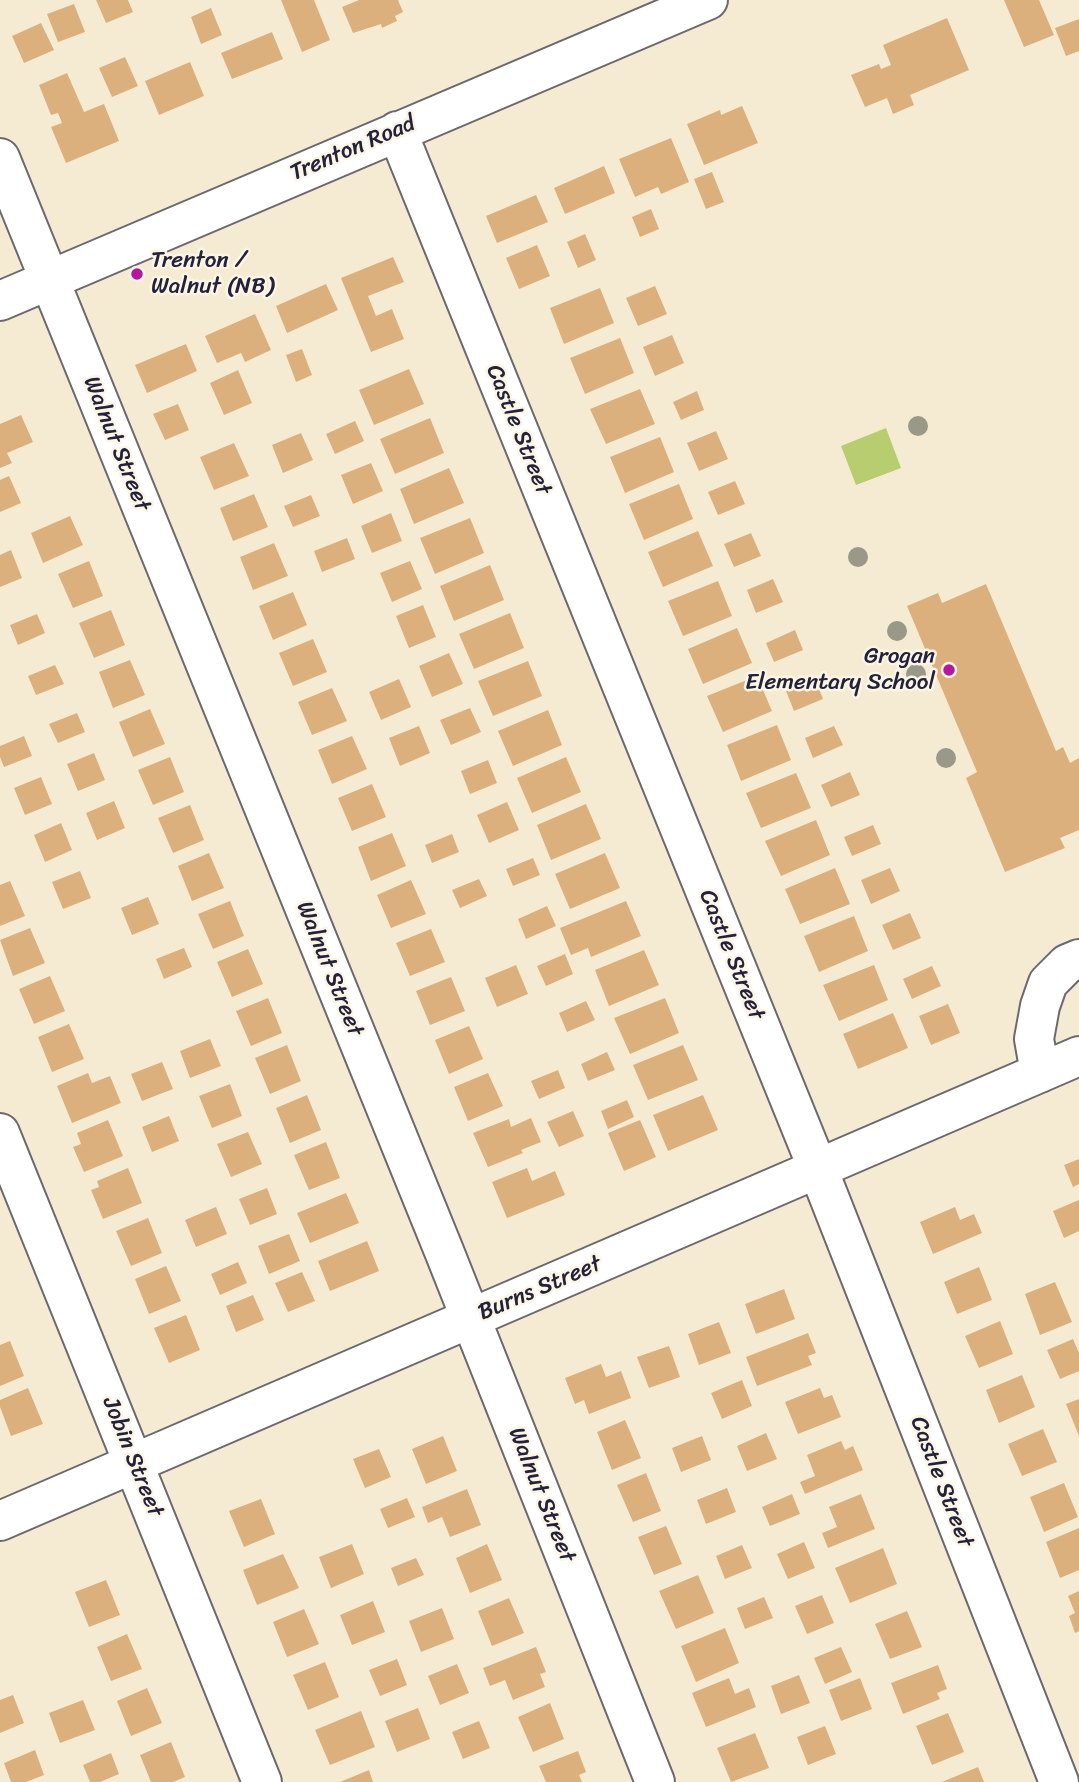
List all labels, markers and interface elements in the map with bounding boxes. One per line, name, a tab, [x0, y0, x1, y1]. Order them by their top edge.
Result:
street label: Trenton Road	[286, 110, 420, 188]
place label: Trenton / Walnut (NB)	[151, 247, 274, 301]
marker: Trenton / Walnut (NB)	[129, 266, 145, 282]
street label: Castle Street	[479, 361, 557, 499]
street label: Walnut Street	[76, 373, 156, 515]
place label: Grogan Elementary School	[745, 643, 935, 697]
marker: Grogan Elementary School	[941, 662, 957, 678]
street label: Castle Street	[692, 886, 770, 1024]
street label: Walnut Street	[289, 898, 369, 1040]
street label: Burns Street	[474, 1251, 606, 1327]
street label: Jobin Street	[95, 1393, 169, 1521]
street label: Castle Street	[903, 1413, 979, 1551]
street label: Walnut Street	[501, 1424, 581, 1566]

